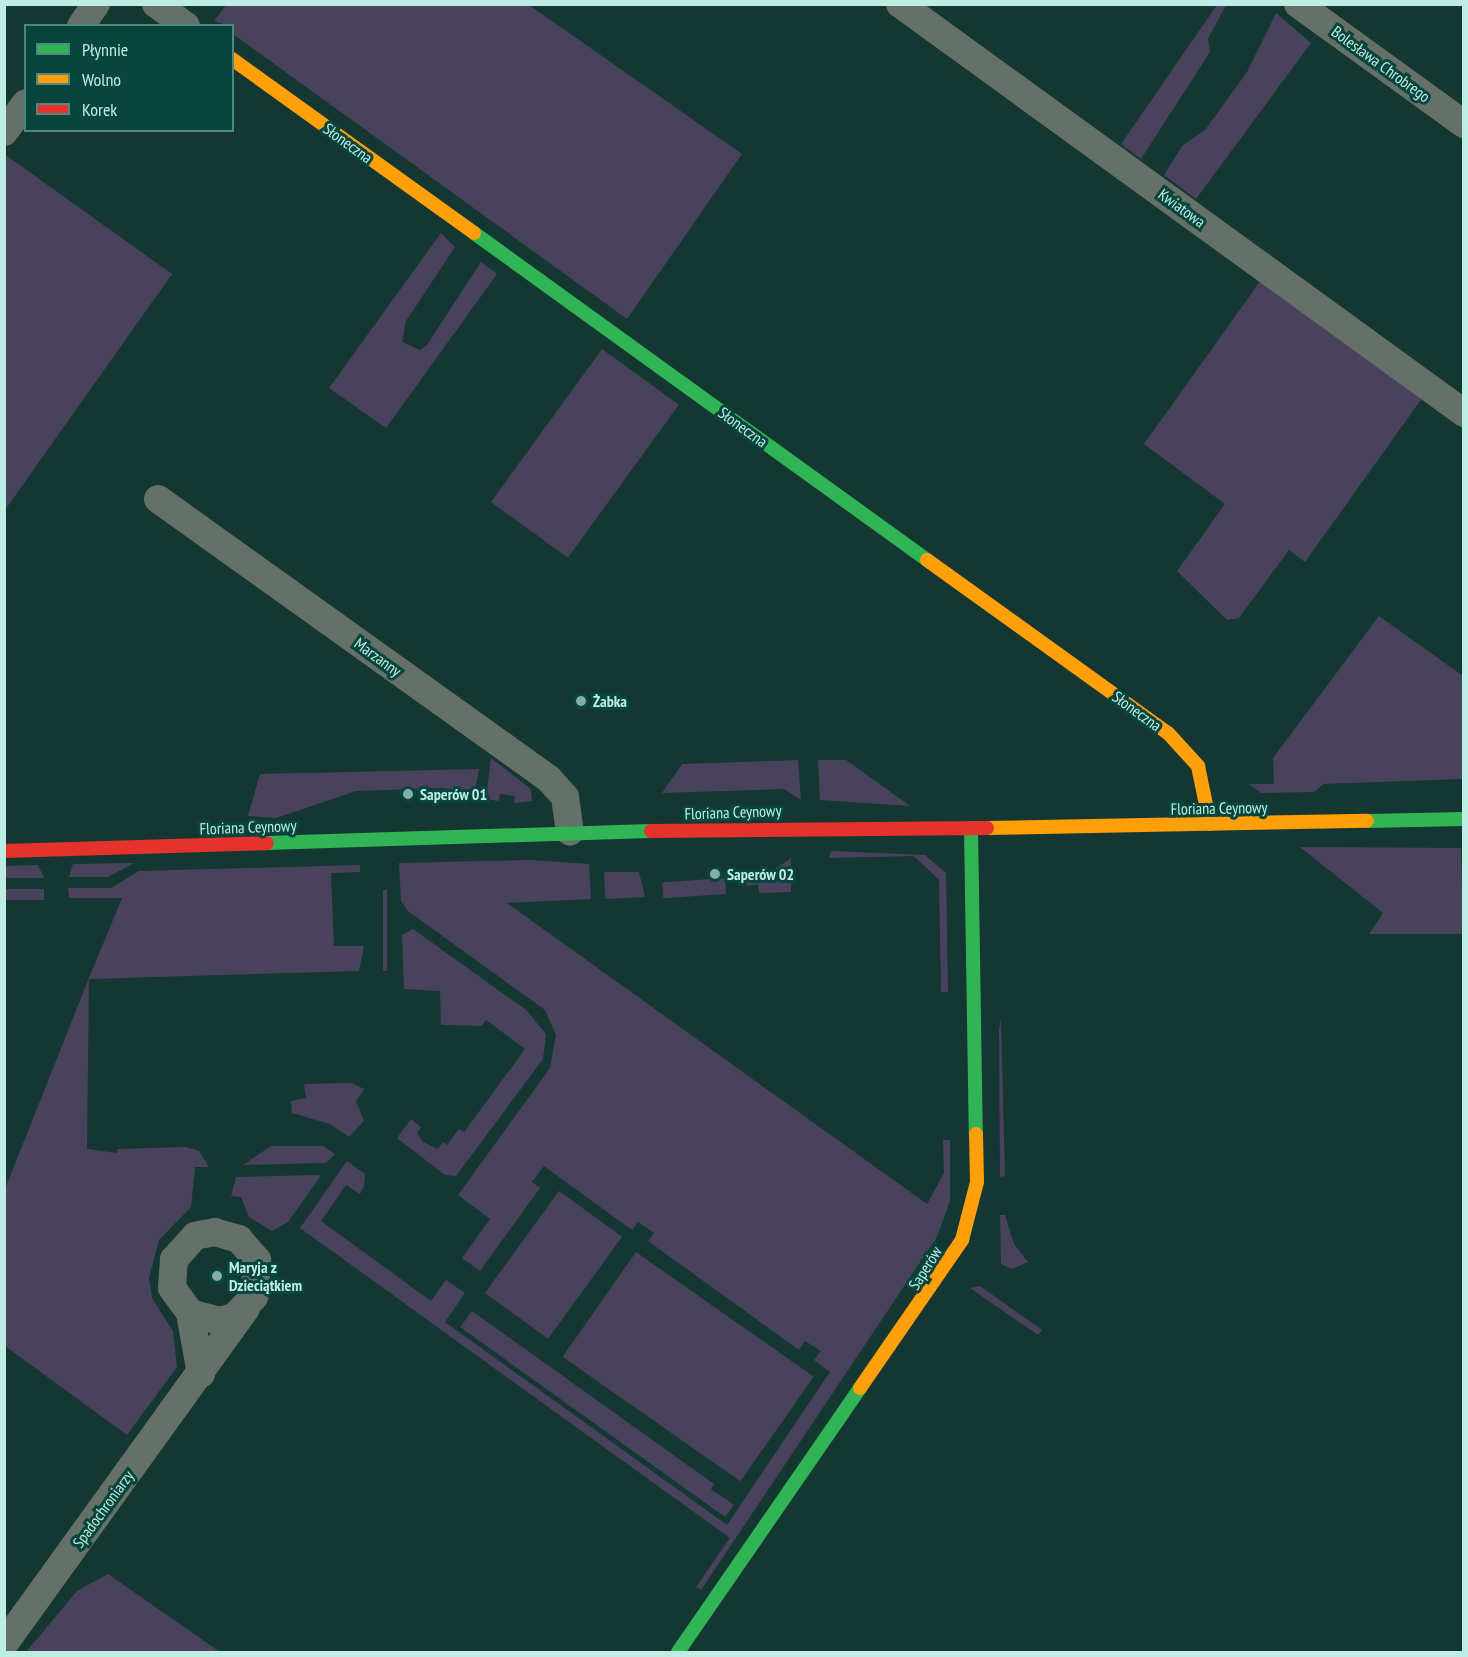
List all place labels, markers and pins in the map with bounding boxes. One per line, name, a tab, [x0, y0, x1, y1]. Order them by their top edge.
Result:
place label: Żabka	[593, 691, 627, 711]
marker: Żabka	[574, 694, 588, 708]
place label: Saperów 01	[420, 784, 487, 804]
marker: Saperów 01	[401, 787, 415, 801]
place label: Saperów 02	[727, 864, 794, 884]
marker: Saperów 02	[708, 867, 722, 881]
place label: Maryja z Dzieciątkiem	[229, 1257, 302, 1295]
marker: Maryja z Dzieciątkiem	[210, 1269, 224, 1283]

